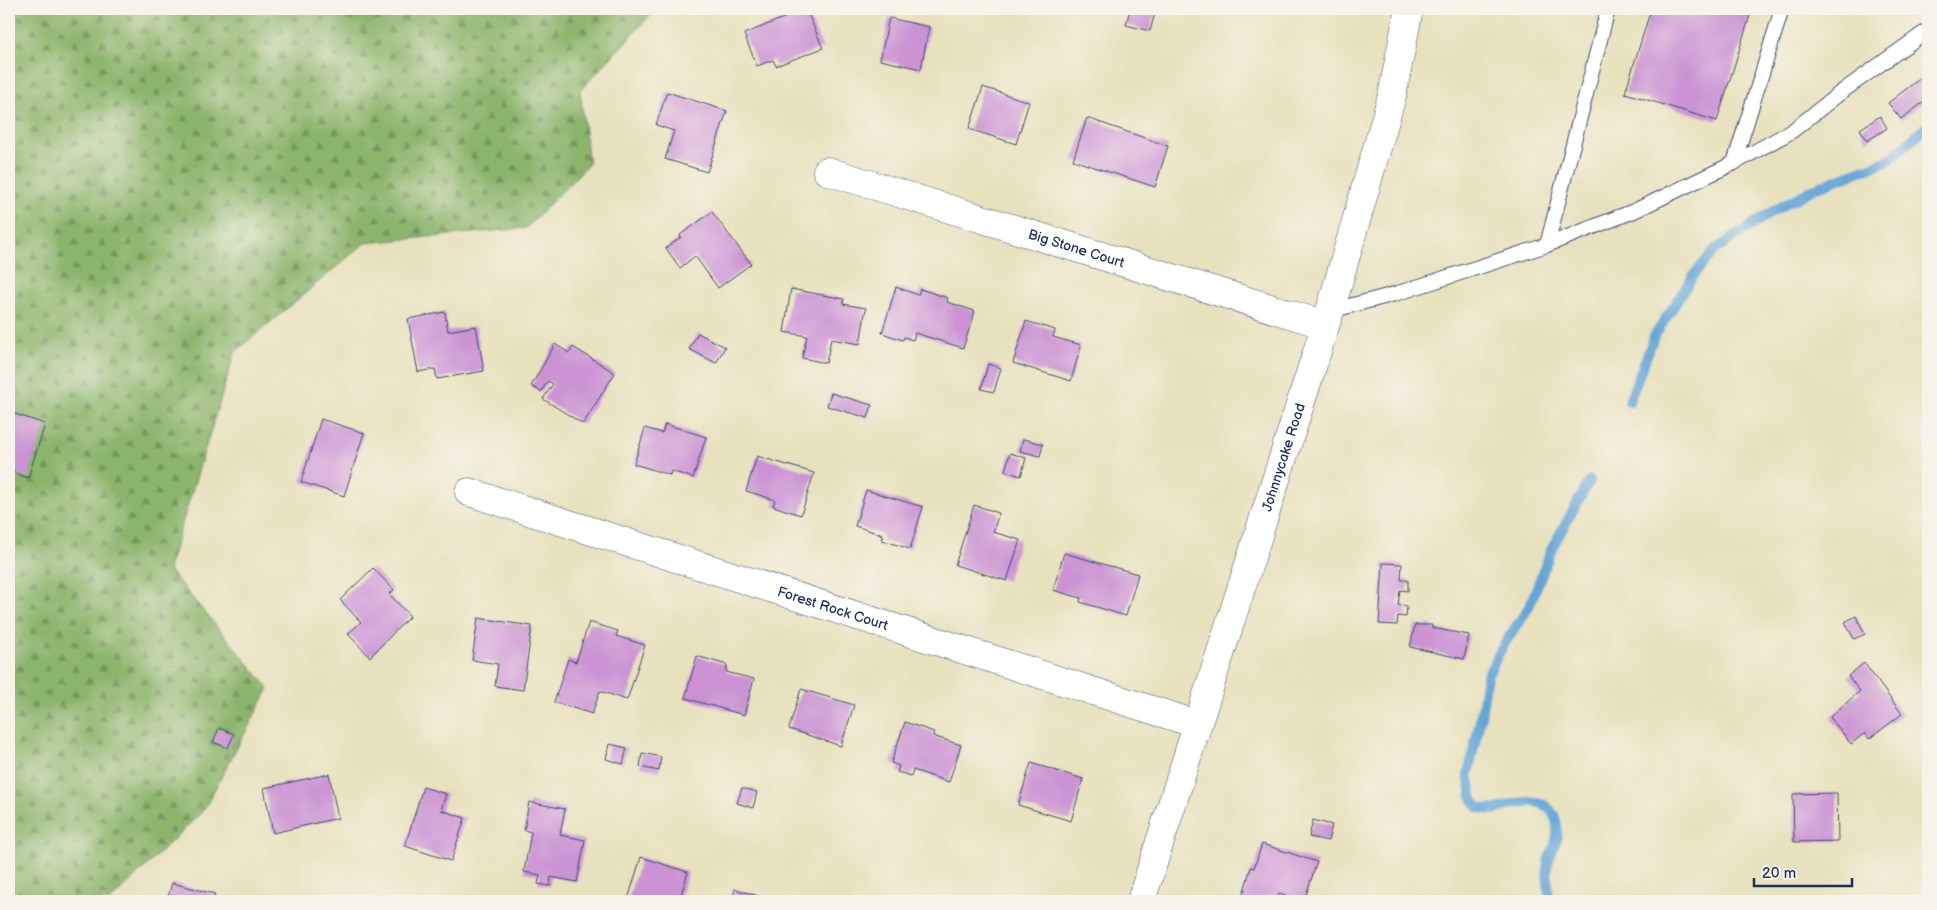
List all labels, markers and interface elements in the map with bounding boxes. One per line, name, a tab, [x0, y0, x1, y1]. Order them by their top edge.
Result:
street label: Big Stone Court	[1026, 225, 1127, 271]
street label: Johnnycake Road	[1258, 401, 1308, 513]
street label: Forest Rock Court	[775, 583, 891, 634]
scale bar	[1754, 855, 1852, 887]
text: 20 m	[1762, 864, 1796, 883]

